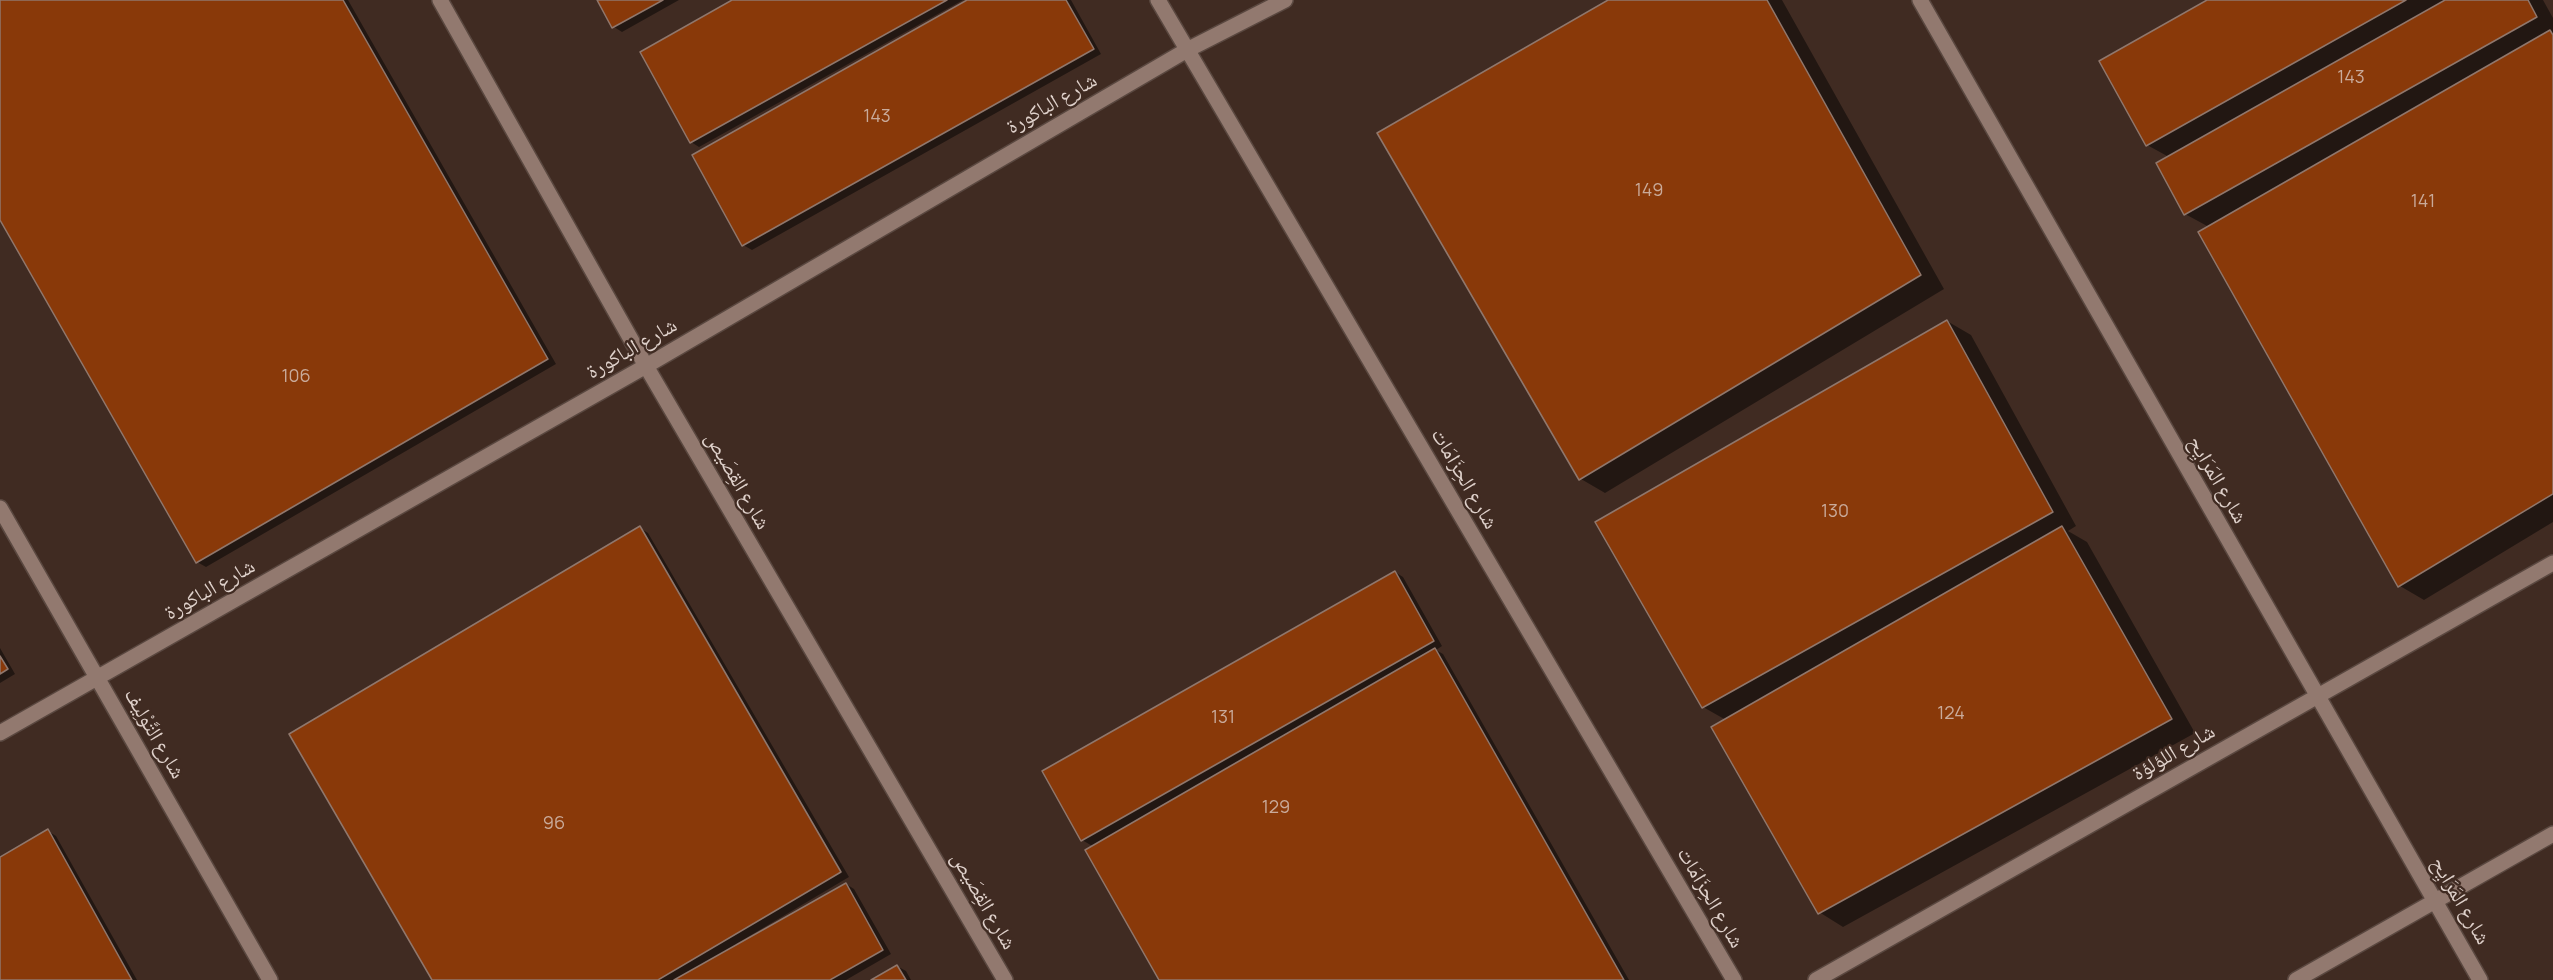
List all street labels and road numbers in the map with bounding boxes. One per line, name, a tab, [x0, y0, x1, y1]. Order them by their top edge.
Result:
street label: شارع الباكورة	[1002, 68, 1102, 140]
street label: شارع الباكورة	[582, 313, 682, 385]
street label: شارع الحِزَامَات	[1425, 424, 1503, 534]
street label: شارع القِصَيص	[699, 428, 775, 534]
street label: شارع المَرَايِح	[2182, 432, 2252, 528]
street label: شارع الباكورة	[160, 554, 260, 626]
street label: شارع التَّوْلِيف	[118, 684, 190, 784]
street label: شارع اللؤلؤة	[2128, 719, 2220, 787]
street label: شارع الحِزَامَات	[1671, 843, 1749, 953]
street label: شارع القِصَيص	[945, 848, 1021, 954]
street label: شارع المَرَايِح	[2425, 853, 2495, 949]

